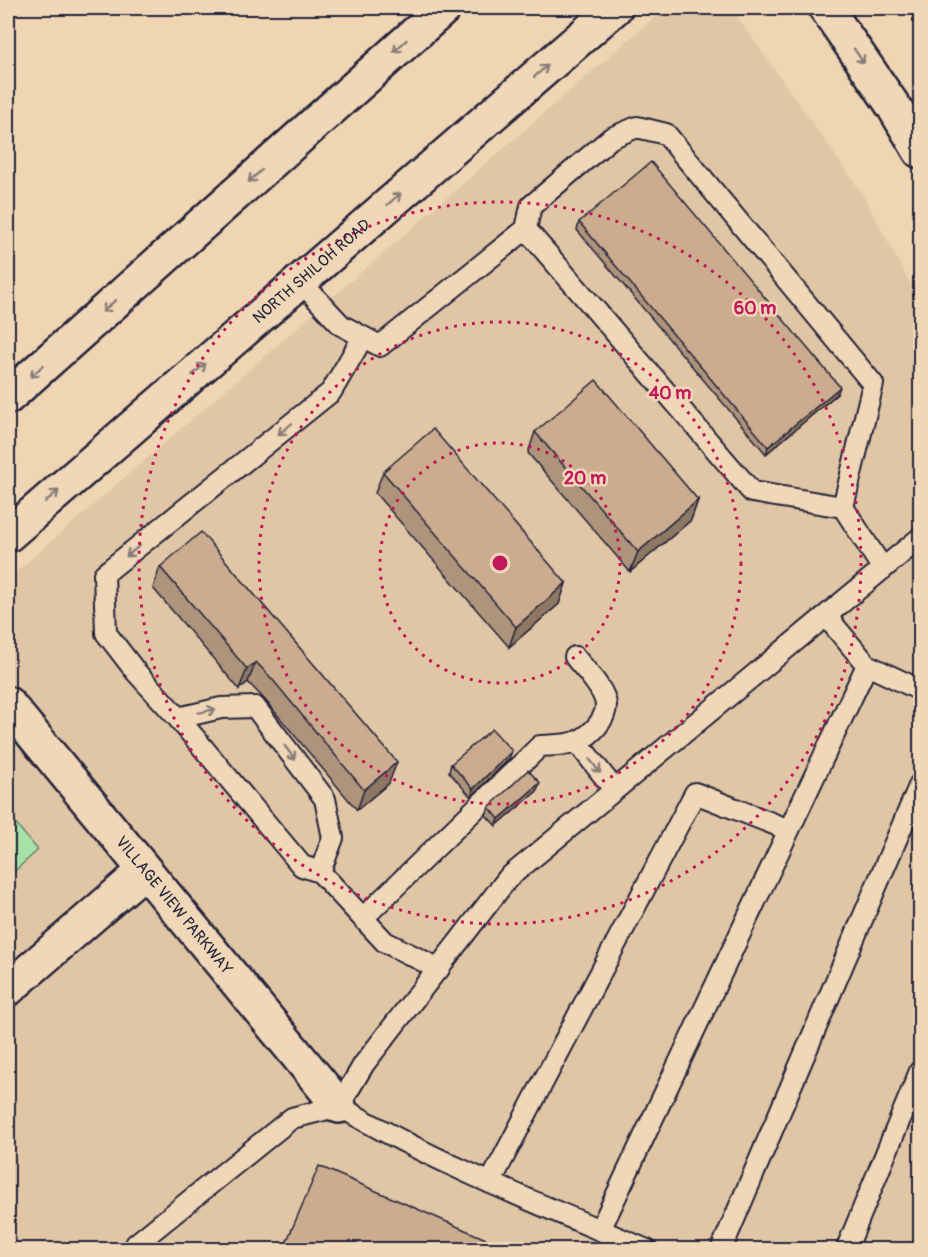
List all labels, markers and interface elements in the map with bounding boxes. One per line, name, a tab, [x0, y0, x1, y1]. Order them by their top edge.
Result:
one-way arrow	[393, 39, 408, 53]
one-way arrow	[853, 47, 865, 63]
one-way arrow	[533, 65, 549, 78]
one-way arrow	[248, 169, 263, 183]
one-way arrow	[386, 192, 401, 206]
street label: NORTH SHILOH ROAD	[249, 215, 375, 328]
text: 60 m	[734, 297, 776, 320]
one-way arrow	[102, 299, 117, 313]
one-way arrow	[191, 362, 207, 375]
one-way arrow	[30, 364, 45, 378]
text: 40 m	[649, 382, 691, 405]
one-way arrow	[278, 422, 293, 436]
text: 20 m	[564, 467, 606, 490]
one-way arrow	[44, 489, 59, 503]
one-way arrow	[125, 545, 141, 558]
centre of rings	[490, 553, 510, 573]
one-way arrow	[197, 705, 217, 716]
one-way arrow	[283, 745, 296, 761]
one-way arrow	[589, 757, 602, 773]
street label: VILLAGE VIEW PARKWAY	[111, 832, 237, 979]

